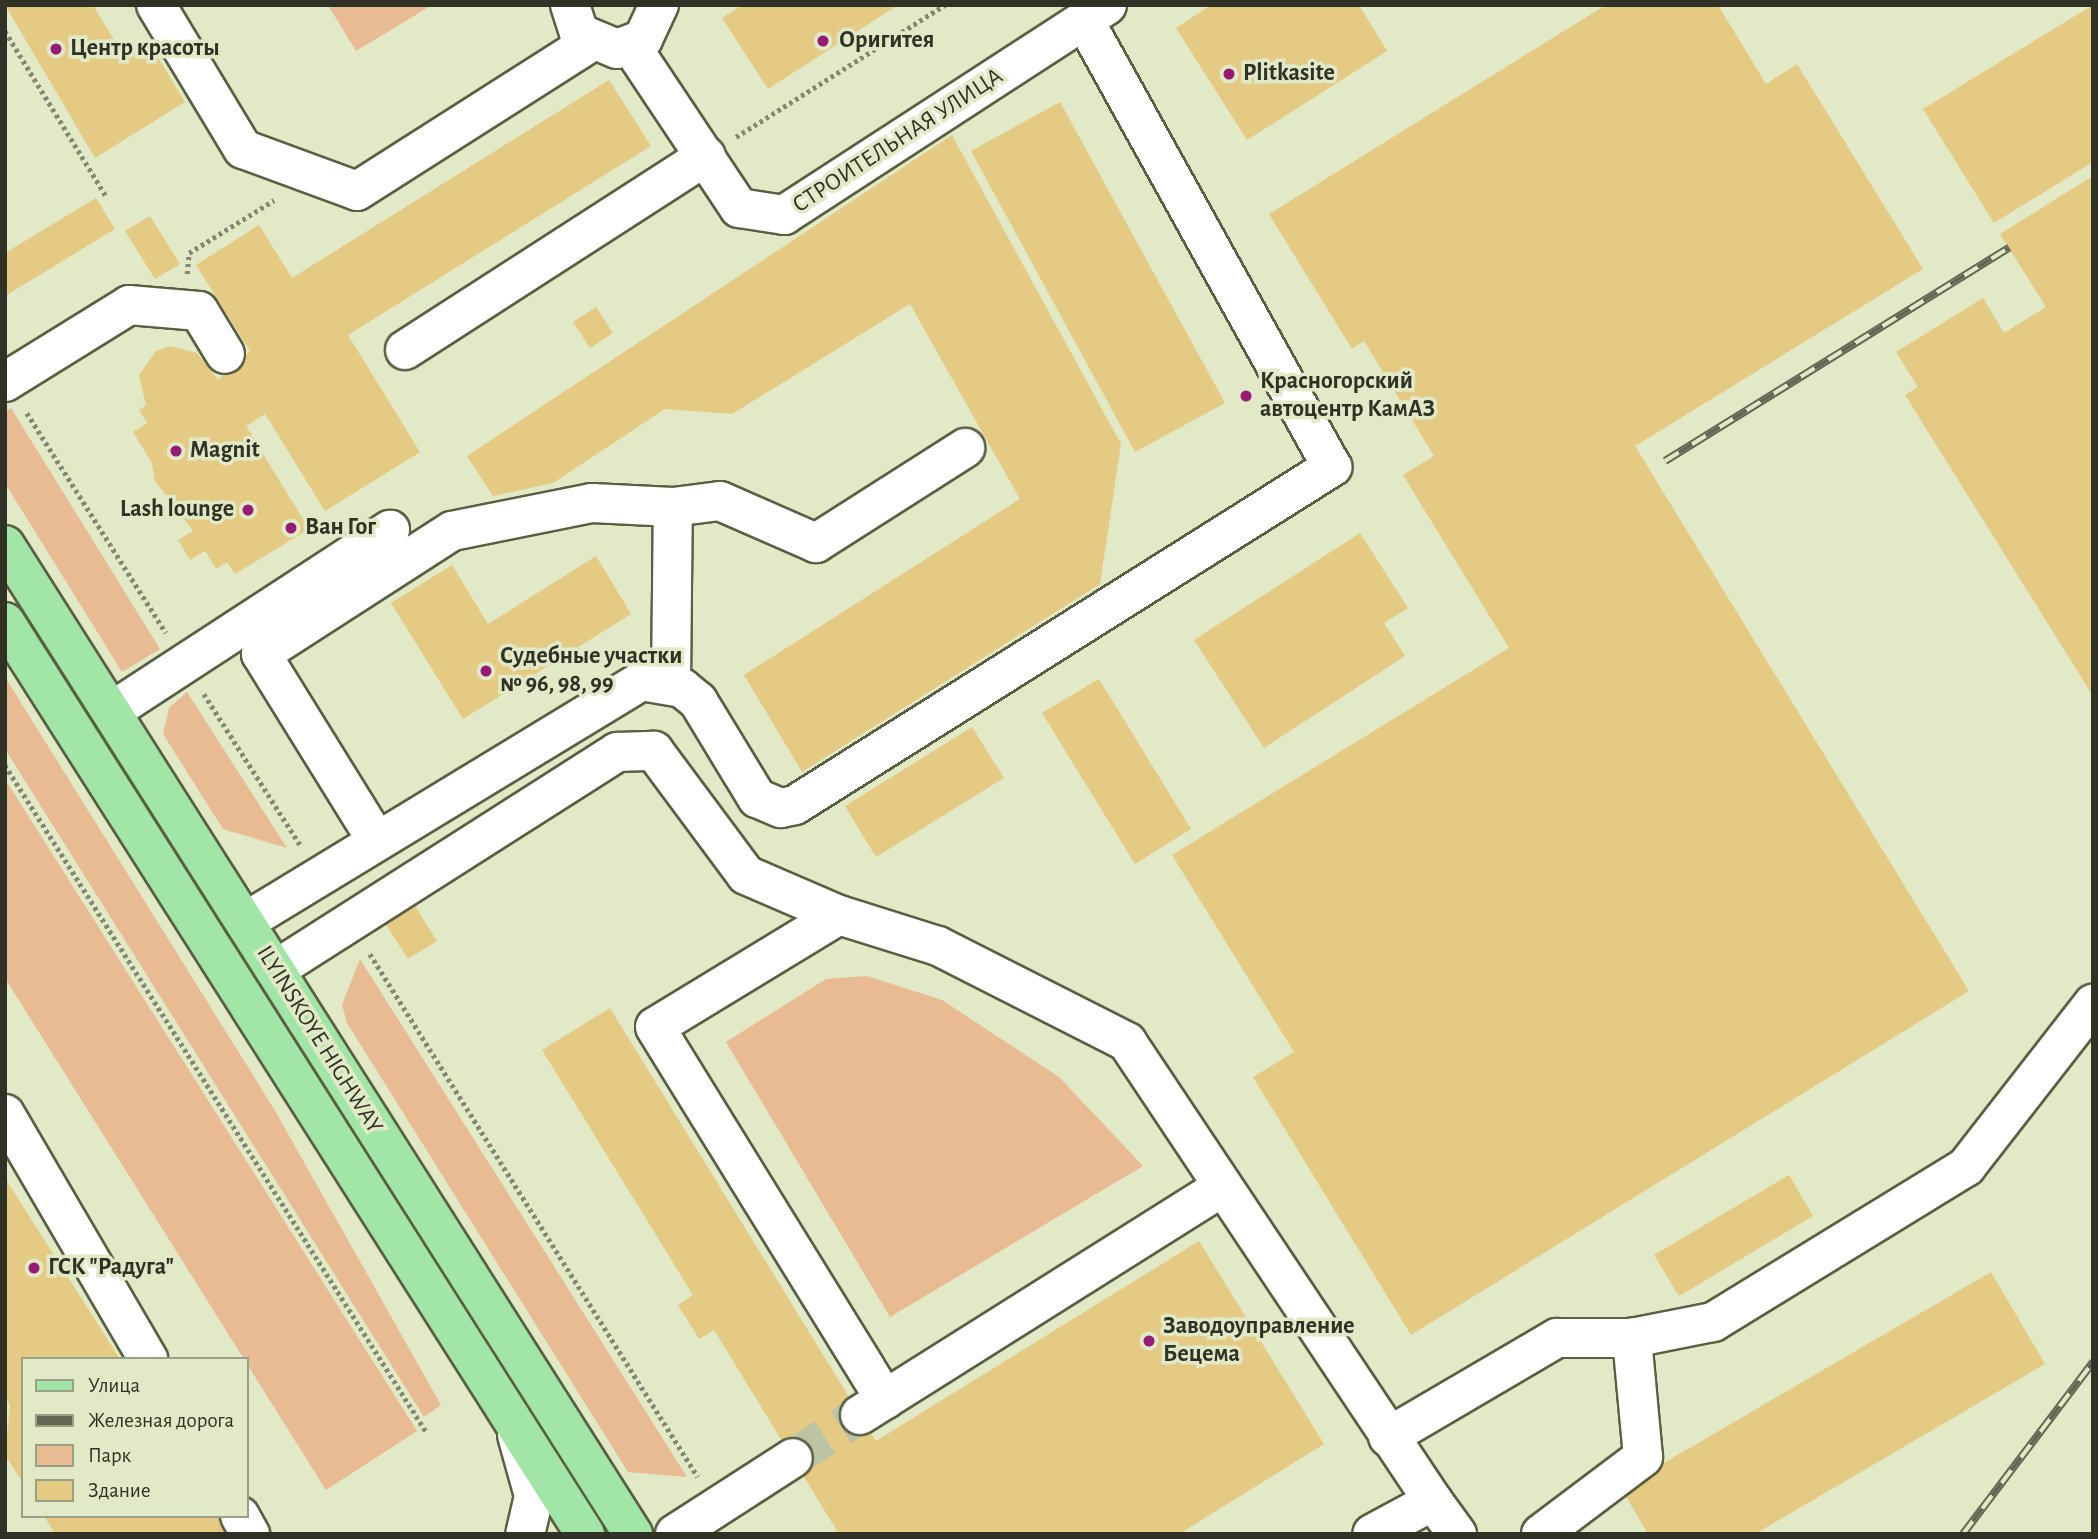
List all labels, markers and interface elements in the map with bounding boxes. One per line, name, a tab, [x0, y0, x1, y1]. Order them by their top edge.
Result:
place label: Оригитея	[839, 27, 934, 55]
marker: Оригитея	[813, 31, 833, 51]
place label: Центр красоты	[70, 35, 220, 63]
marker: Центр красоты	[48, 41, 64, 57]
place label: Plitkasite	[1243, 60, 1335, 88]
street label: СТРОИТЕЛЬНАЯ УЛИЦА	[787, 62, 1009, 220]
marker: Plitkasite	[1221, 66, 1237, 82]
place label: Красногорский автоцентр КамАЗ	[1260, 368, 1435, 424]
marker: Красногорский автоцентр КамАЗ	[1238, 388, 1254, 404]
place label: Magnit	[190, 437, 260, 465]
marker: Magnit	[168, 443, 184, 459]
place label: Lash lounge	[120, 496, 234, 524]
marker: Lash lounge	[240, 502, 256, 518]
place label: Ван Гог	[305, 514, 376, 542]
marker: Ван Гог	[283, 520, 299, 536]
place label: Судебные участки № 96, 98, 99	[500, 643, 682, 699]
marker: Судебные участки № 96, 98, 99	[478, 663, 494, 679]
street label: ILYINSKOYE HIGHWAY	[249, 941, 389, 1139]
place label: ГСК "Радуга"	[48, 1254, 174, 1282]
marker: ГСК "Радуга"	[26, 1260, 42, 1276]
place label: Заводоуправление Бецема	[1163, 1313, 1355, 1369]
marker: Заводоуправление Бецема	[1141, 1333, 1157, 1349]
legend	[21, 1357, 248, 1518]
text: Улица	[88, 1375, 140, 1396]
text: Железная дорога	[88, 1410, 234, 1431]
text: Парк	[88, 1445, 131, 1466]
text: Здание	[88, 1480, 151, 1501]

